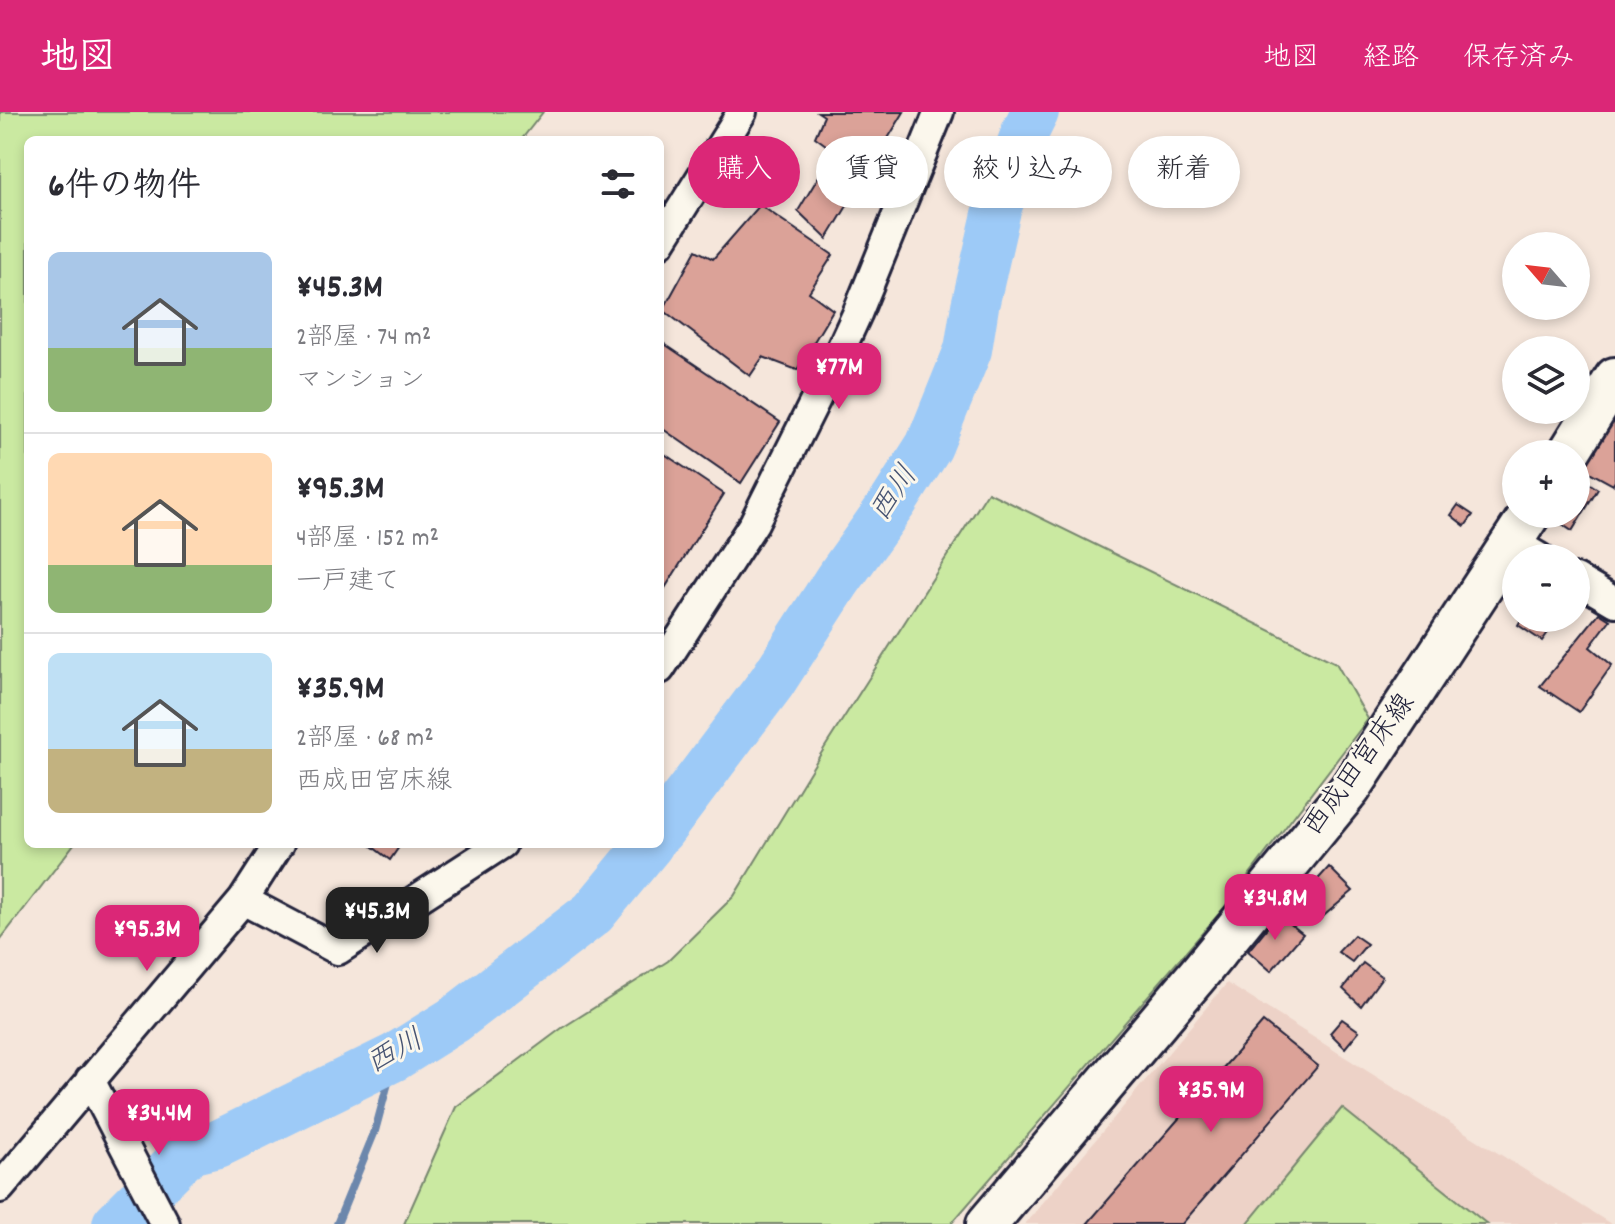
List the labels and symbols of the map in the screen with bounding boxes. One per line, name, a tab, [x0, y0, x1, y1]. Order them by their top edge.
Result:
north arrow	[1502, 232, 1590, 320]
pin: ¥77M	[792, 343, 886, 411]
water label: 西川	[861, 458, 931, 532]
street label: 西成田宮床線	[1295, 686, 1427, 846]
pin: ¥34.8M	[1210, 874, 1340, 942]
pin: ¥45.3M	[312, 887, 442, 955]
pin: ¥95.3M	[82, 905, 212, 973]
water label: 西川	[359, 1021, 433, 1087]
pin: ¥35.9M	[1146, 1066, 1276, 1134]
pin: ¥34.4M	[94, 1089, 224, 1157]

